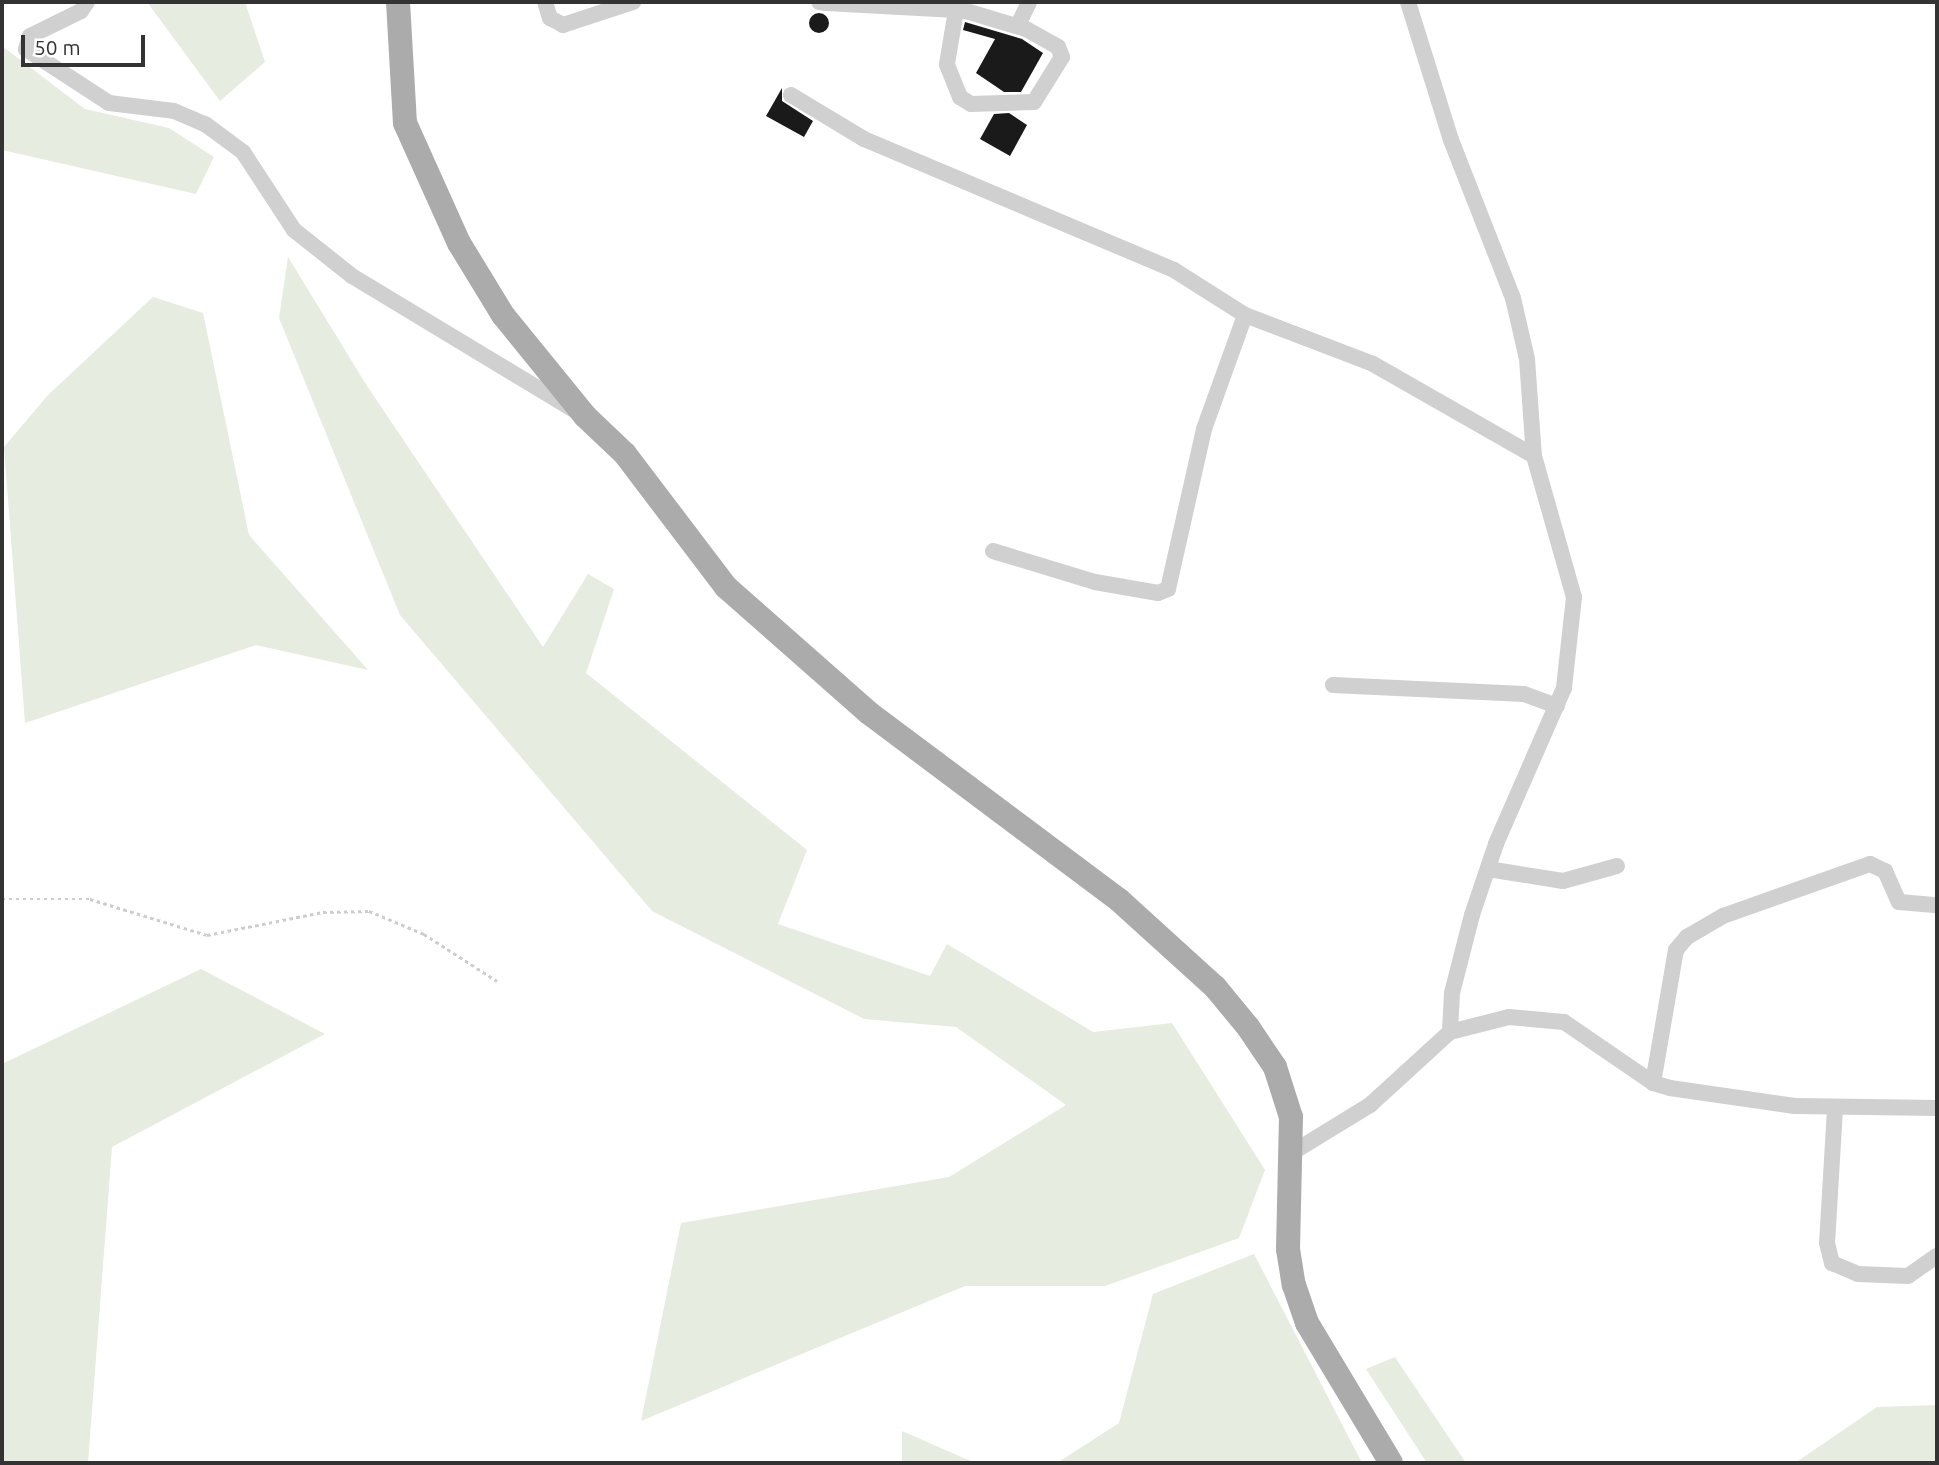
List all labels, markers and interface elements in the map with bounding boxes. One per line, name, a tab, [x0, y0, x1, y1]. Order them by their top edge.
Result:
scale bar	[24, 21, 149, 65]
text: 50 m	[34, 35, 81, 59]

